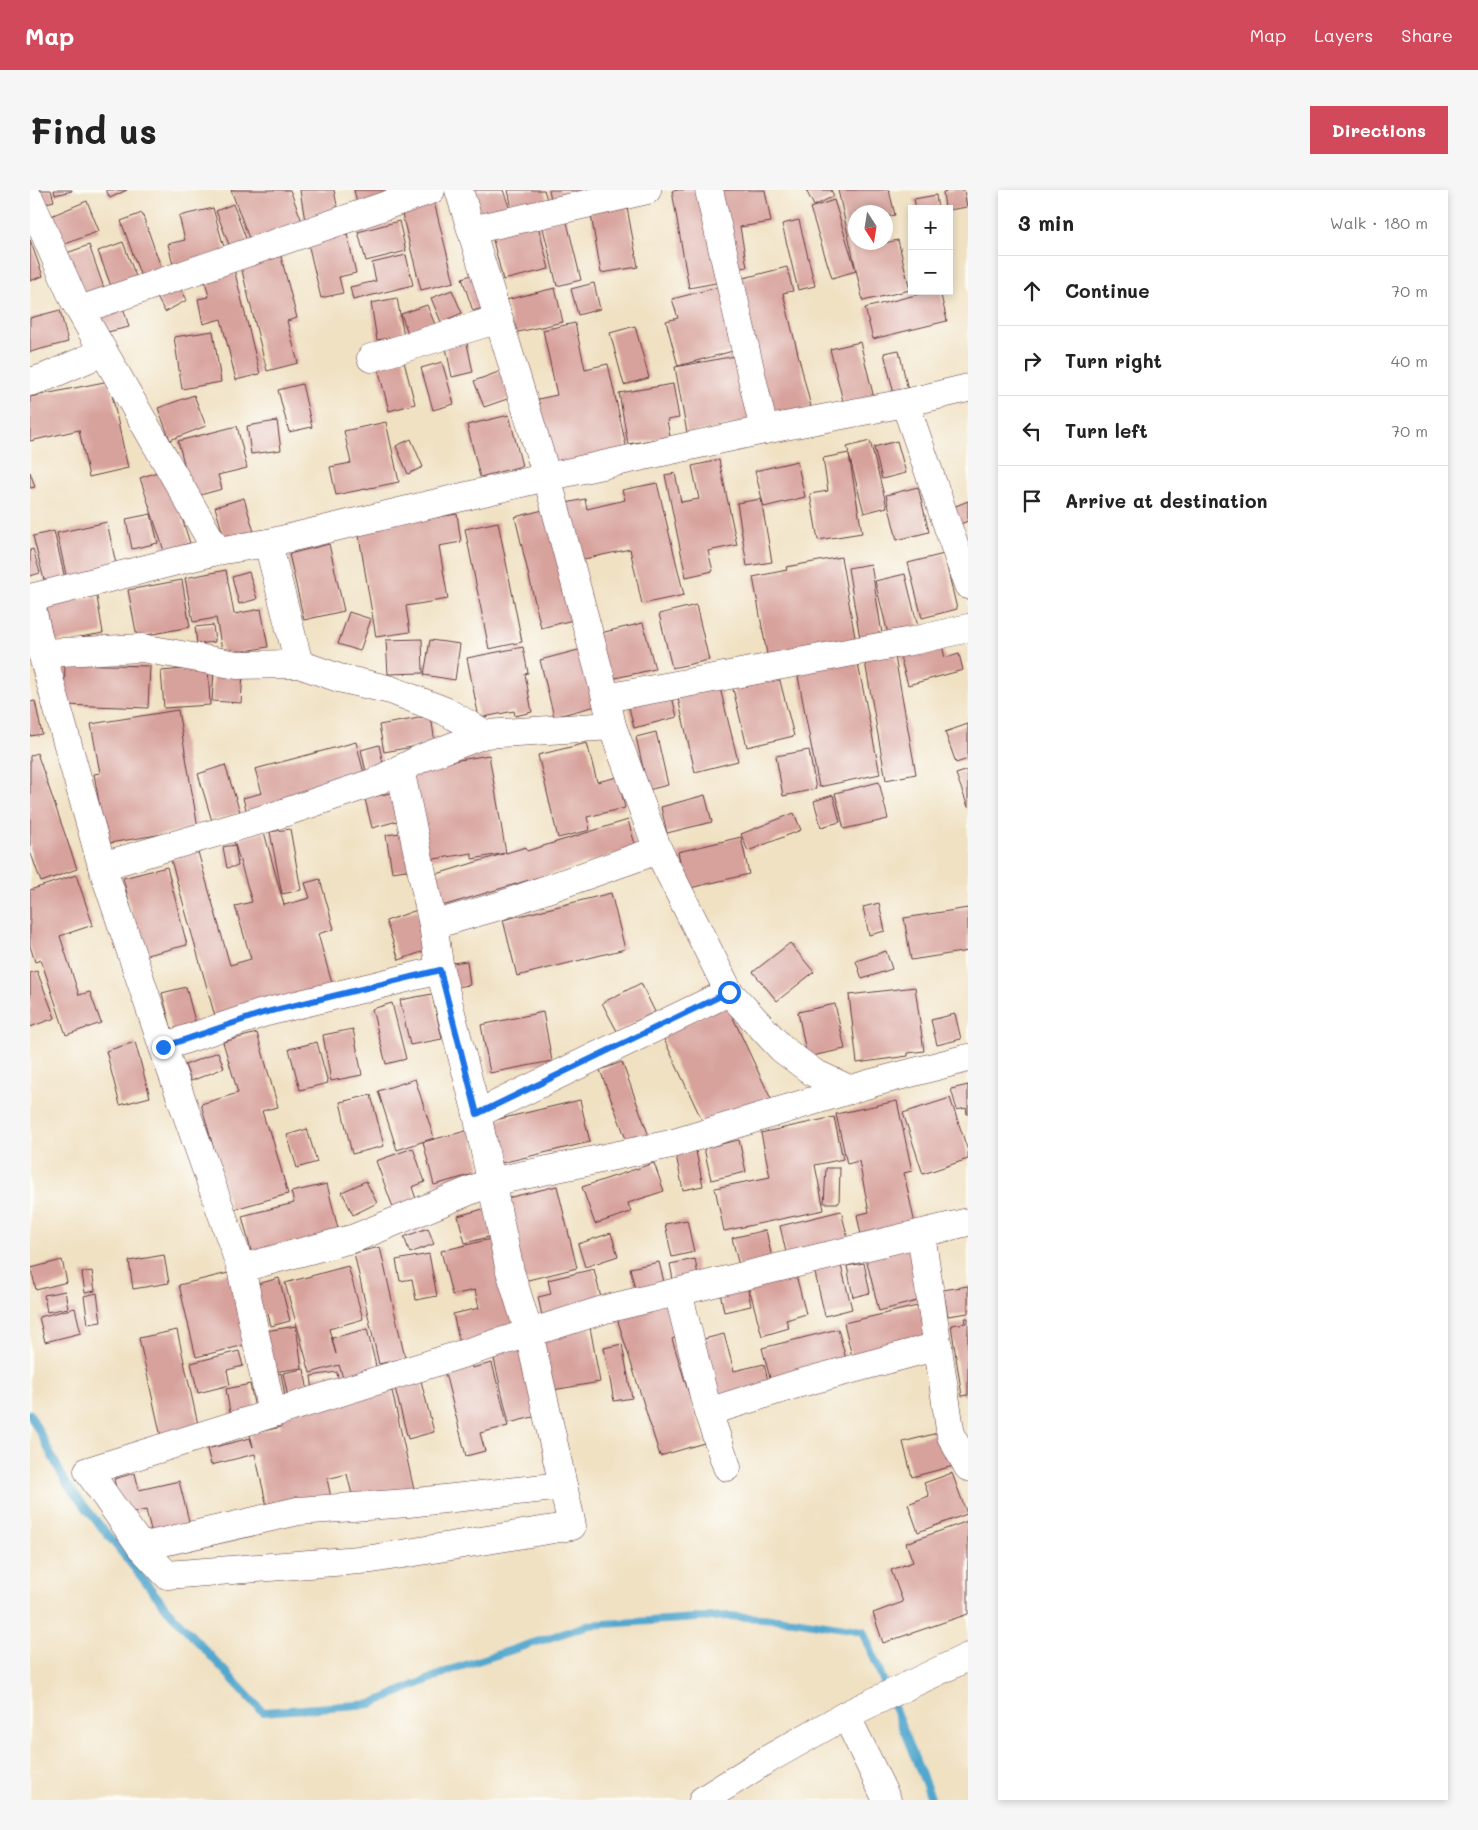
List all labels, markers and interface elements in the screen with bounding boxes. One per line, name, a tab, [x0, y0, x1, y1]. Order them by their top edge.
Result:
text: Map	[25, 20, 74, 51]
text: Map	[1250, 23, 1286, 47]
text: Layers	[1314, 23, 1373, 47]
text: Share	[1401, 23, 1453, 47]
button: Directions	[1310, 106, 1448, 154]
text: Find us	[30, 107, 157, 153]
north arrow	[848, 205, 893, 250]
map controls	[908, 205, 953, 295]
button: +	[908, 205, 953, 250]
text: 3 min	[1018, 209, 1074, 236]
text: Walk · 180 m	[1330, 212, 1428, 233]
button: −	[908, 250, 953, 295]
icon: ahead	[1018, 277, 1046, 305]
text: Continue	[1065, 278, 1150, 303]
text: 70 m	[1391, 280, 1428, 301]
icon: right	[1018, 347, 1046, 375]
text: Turn right	[1065, 348, 1162, 373]
text: 40 m	[1391, 350, 1428, 371]
icon: left	[1018, 417, 1046, 445]
text: Turn left	[1065, 418, 1148, 443]
text: 70 m	[1391, 420, 1428, 441]
icon: arrive	[1018, 487, 1046, 515]
text: Arrive at destination	[1065, 488, 1268, 513]
route start	[718, 981, 741, 1004]
route end	[152, 1036, 175, 1059]

